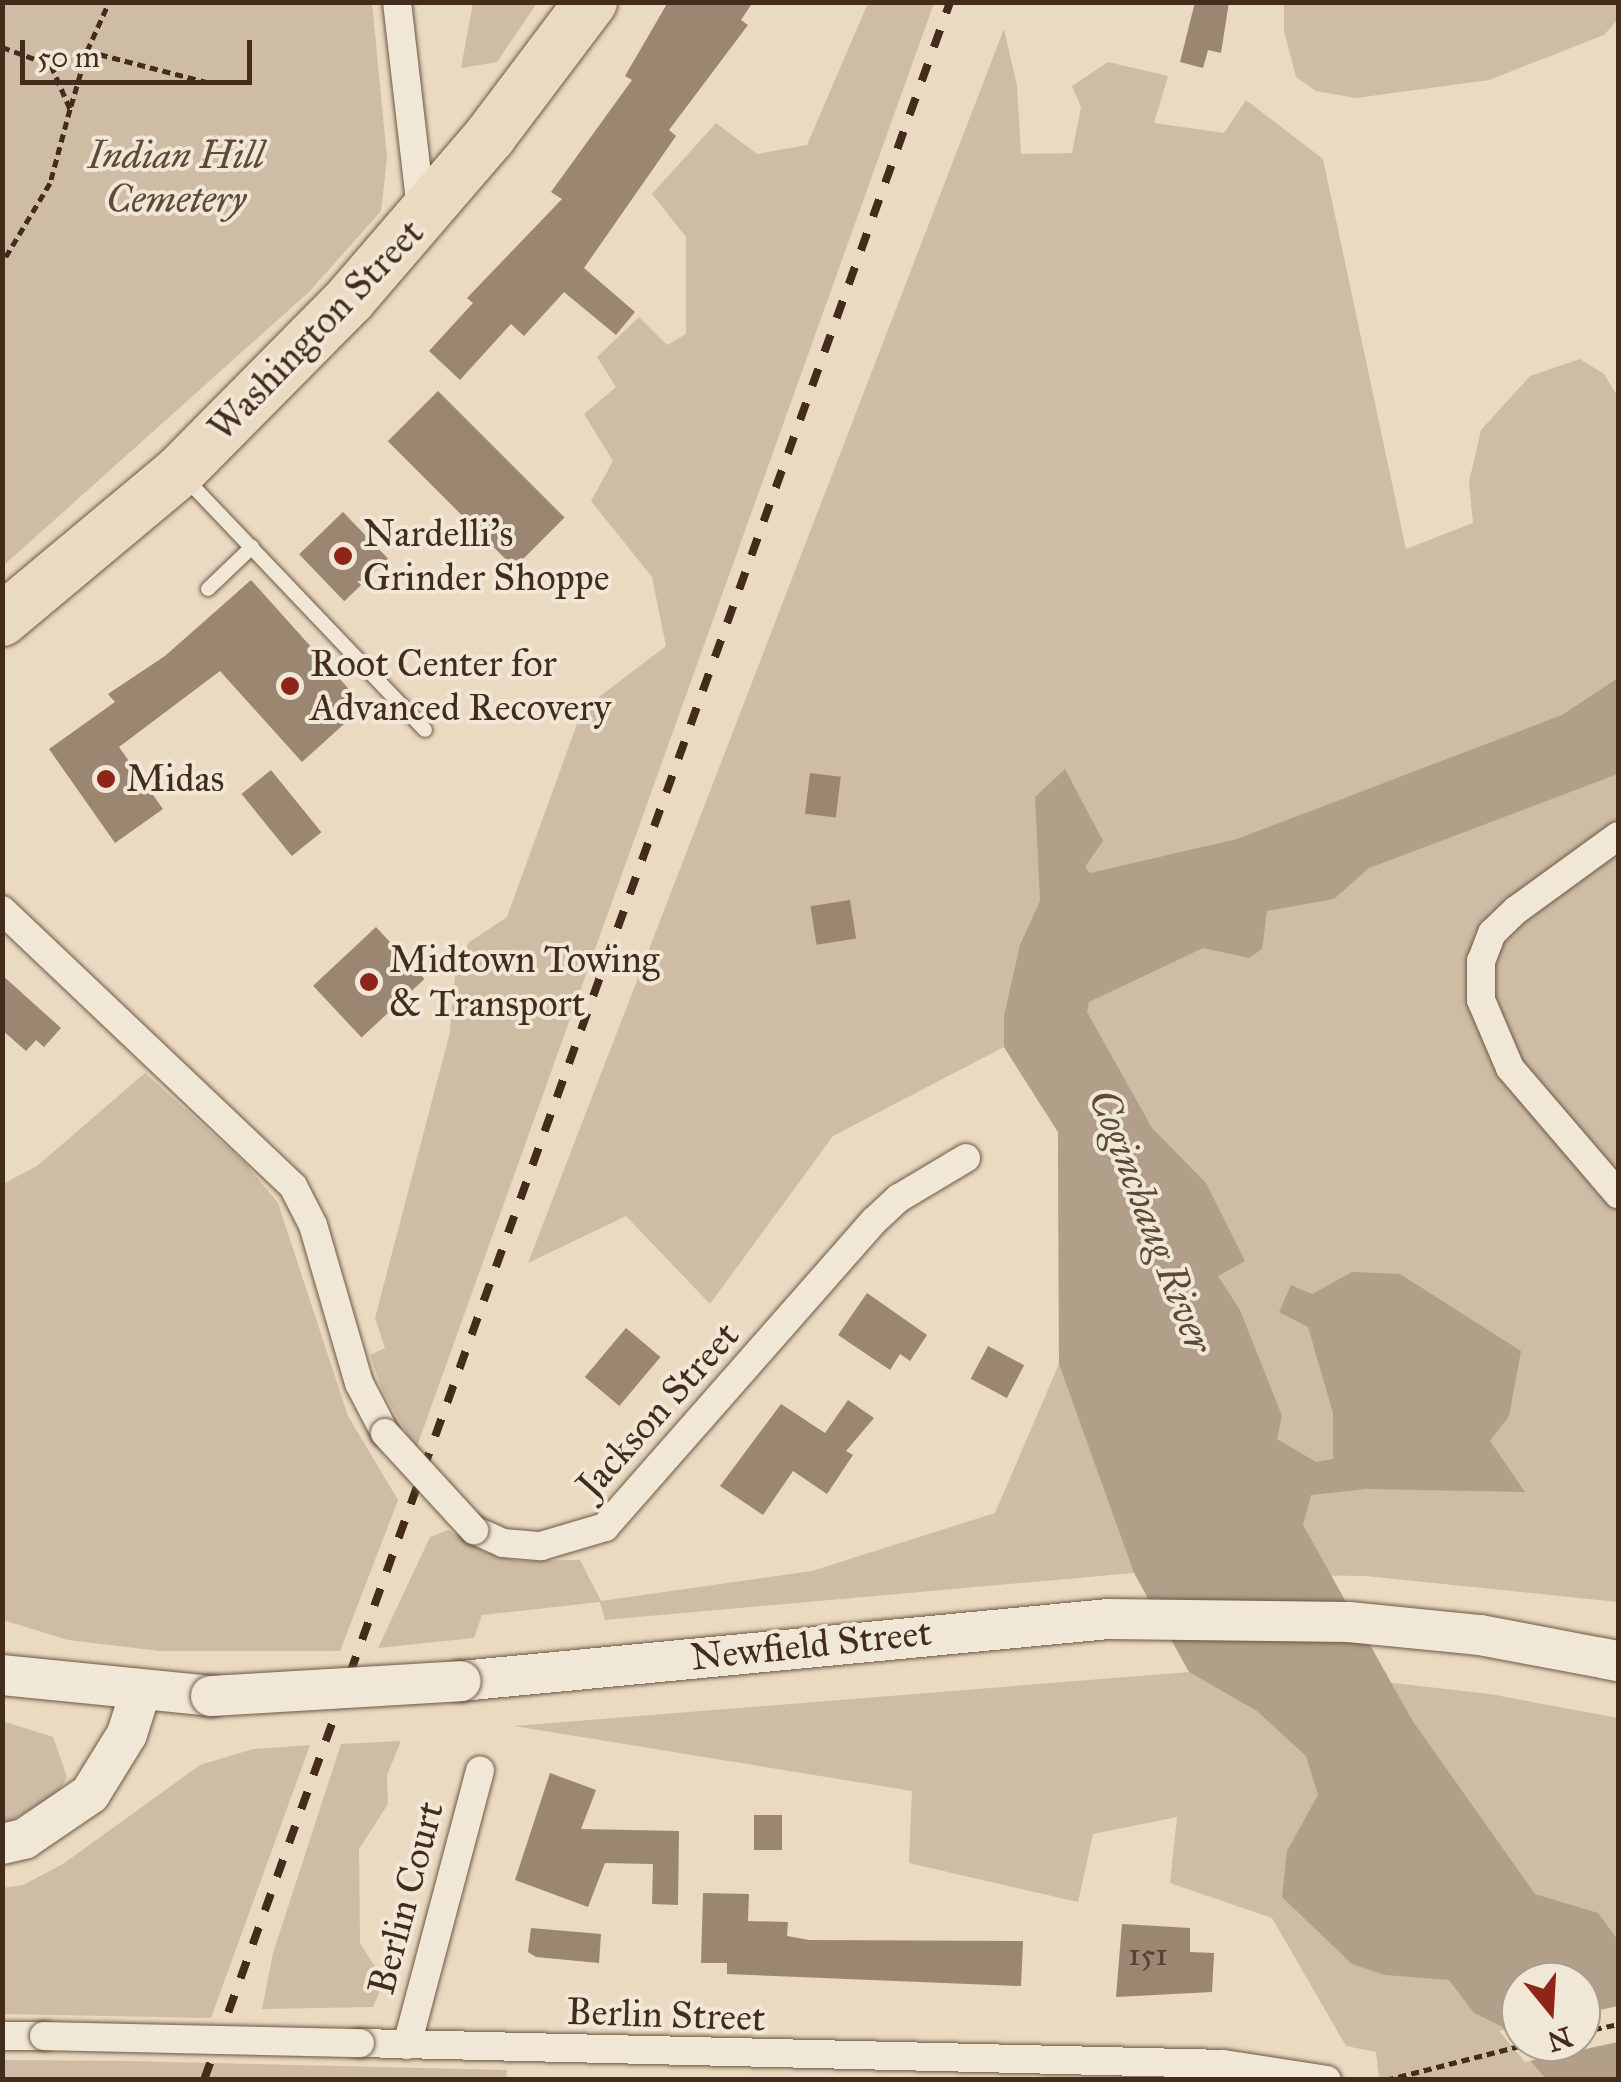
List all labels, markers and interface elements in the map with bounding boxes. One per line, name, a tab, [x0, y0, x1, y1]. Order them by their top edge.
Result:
scale bar	[25, 20, 258, 82]
text: 50 m	[37, 39, 100, 75]
park label: Indian Hill Cemetery	[88, 133, 264, 222]
street label: Washington Street	[199, 210, 433, 450]
place label: Nardelli's Grinder Shoppe	[363, 511, 609, 600]
marker: Nardelli's Grinder Shoppe	[332, 545, 354, 567]
place label: Root Center for Advanced Recovery	[310, 641, 611, 731]
marker: Root Center for Advanced Recovery	[279, 675, 301, 697]
place label: Midas	[126, 756, 224, 802]
marker: Midas	[95, 768, 117, 790]
place label: Midtown Towing & Transport	[389, 937, 660, 1026]
marker: Midtown Towing & Transport	[358, 971, 380, 993]
water label: Coginchaug River	[1079, 1082, 1223, 1360]
street label: Jackson Street	[567, 1313, 749, 1507]
street label: Newfield Street	[688, 1610, 934, 1680]
street label: Berlin Court	[358, 1797, 454, 1999]
house number: 151	[1128, 1936, 1168, 1974]
north arrow	[1501, 1962, 1601, 2062]
street label: Berlin Street	[566, 1989, 766, 2041]
text: N	[1543, 2019, 1577, 2059]

